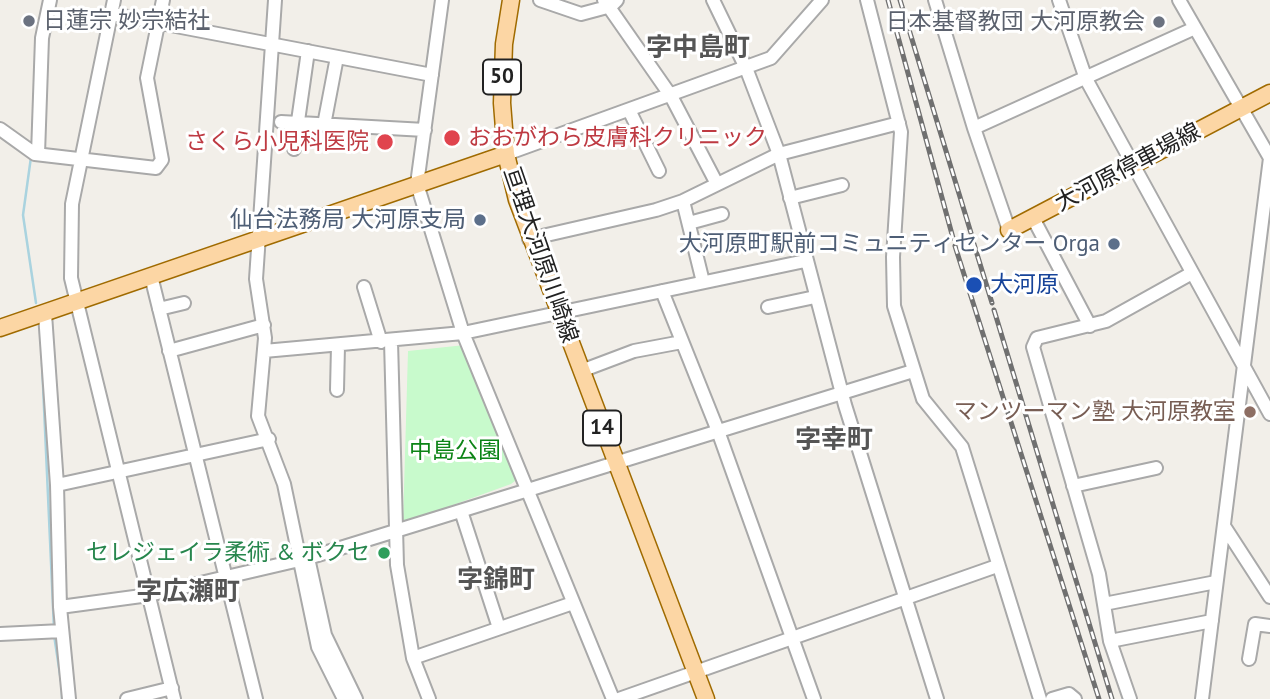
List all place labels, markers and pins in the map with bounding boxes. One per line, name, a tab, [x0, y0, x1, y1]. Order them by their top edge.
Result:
place label: 日蓮宗 妙宗結社	[43, 7, 210, 35]
place label: 日本基督教団 大河原教会	[886, 8, 1145, 36]
marker: 日蓮宗 妙宗結社	[21, 13, 37, 29]
marker: 日本基督教団 大河原教会	[1151, 14, 1167, 30]
place label: おおがわら皮膚科クリニック	[468, 124, 767, 152]
place label: さくら小児科医院	[185, 128, 369, 156]
marker: おおがわら皮膚科クリニック	[442, 128, 462, 148]
marker: さくら小児科医院	[375, 132, 395, 152]
place label: 仙台法務局 大河原支局	[230, 206, 466, 234]
marker: 仙台法務局 大河原支局	[472, 212, 488, 228]
place label: 大河原町駅前コミュニティセンター Orga	[679, 230, 1100, 258]
marker: 大河原町駅前コミュニティセンター Orga	[1106, 236, 1122, 252]
place label: 大河原	[990, 271, 1059, 299]
marker: 大河原	[964, 275, 984, 295]
place label: マンツーマン塾 大河原教室	[954, 398, 1236, 426]
marker: マンツーマン塾 大河原教室	[1242, 404, 1258, 420]
place label: セレジェイラ柔術 & ボクセ	[86, 539, 370, 567]
marker: セレジェイラ柔術 & ボクセ	[376, 545, 392, 561]

